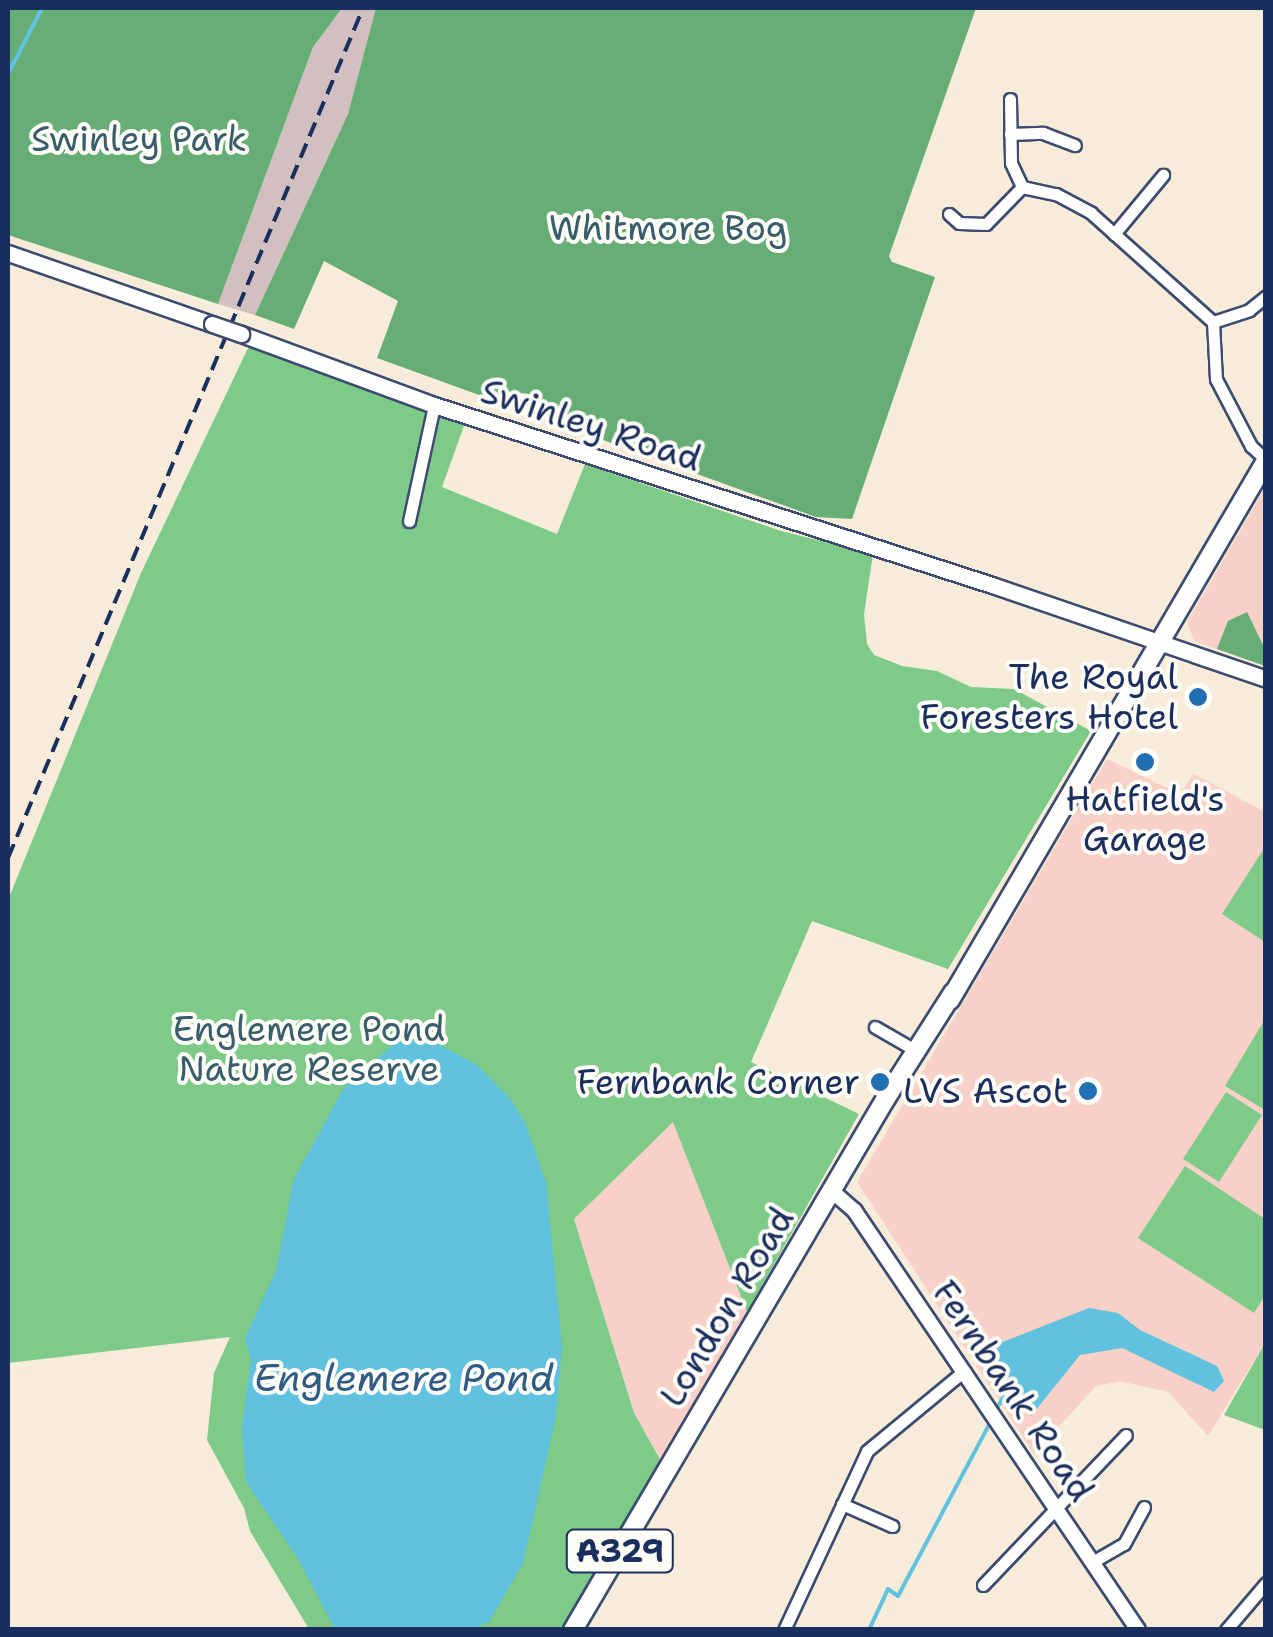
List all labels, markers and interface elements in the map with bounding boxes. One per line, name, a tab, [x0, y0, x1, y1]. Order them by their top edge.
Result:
park label: Swinley Park	[31, 118, 247, 160]
park label: Whitmore Bog	[549, 207, 787, 249]
street label: Swinley Road	[476, 370, 706, 480]
place label: The Royal Foresters Hotel	[920, 656, 1178, 738]
marker: The Royal Foresters Hotel	[1187, 686, 1209, 708]
marker: Hatfield's Garage	[1134, 751, 1156, 773]
place label: Hatfield's Garage	[1065, 778, 1225, 860]
park label: Englemere Pond Nature Reserve	[173, 1008, 445, 1090]
place label: Fernbank Corner	[577, 1061, 860, 1103]
place label: LVS Ascot	[903, 1070, 1068, 1112]
marker: Fernbank Corner	[869, 1071, 891, 1093]
marker: LVS Ascot	[1077, 1080, 1099, 1102]
street label: London Road	[651, 1200, 803, 1414]
street label: Fernbank Road	[924, 1273, 1102, 1509]
water label: Englemere Pond	[254, 1355, 554, 1401]
road number: A329	[565, 1524, 675, 1578]

